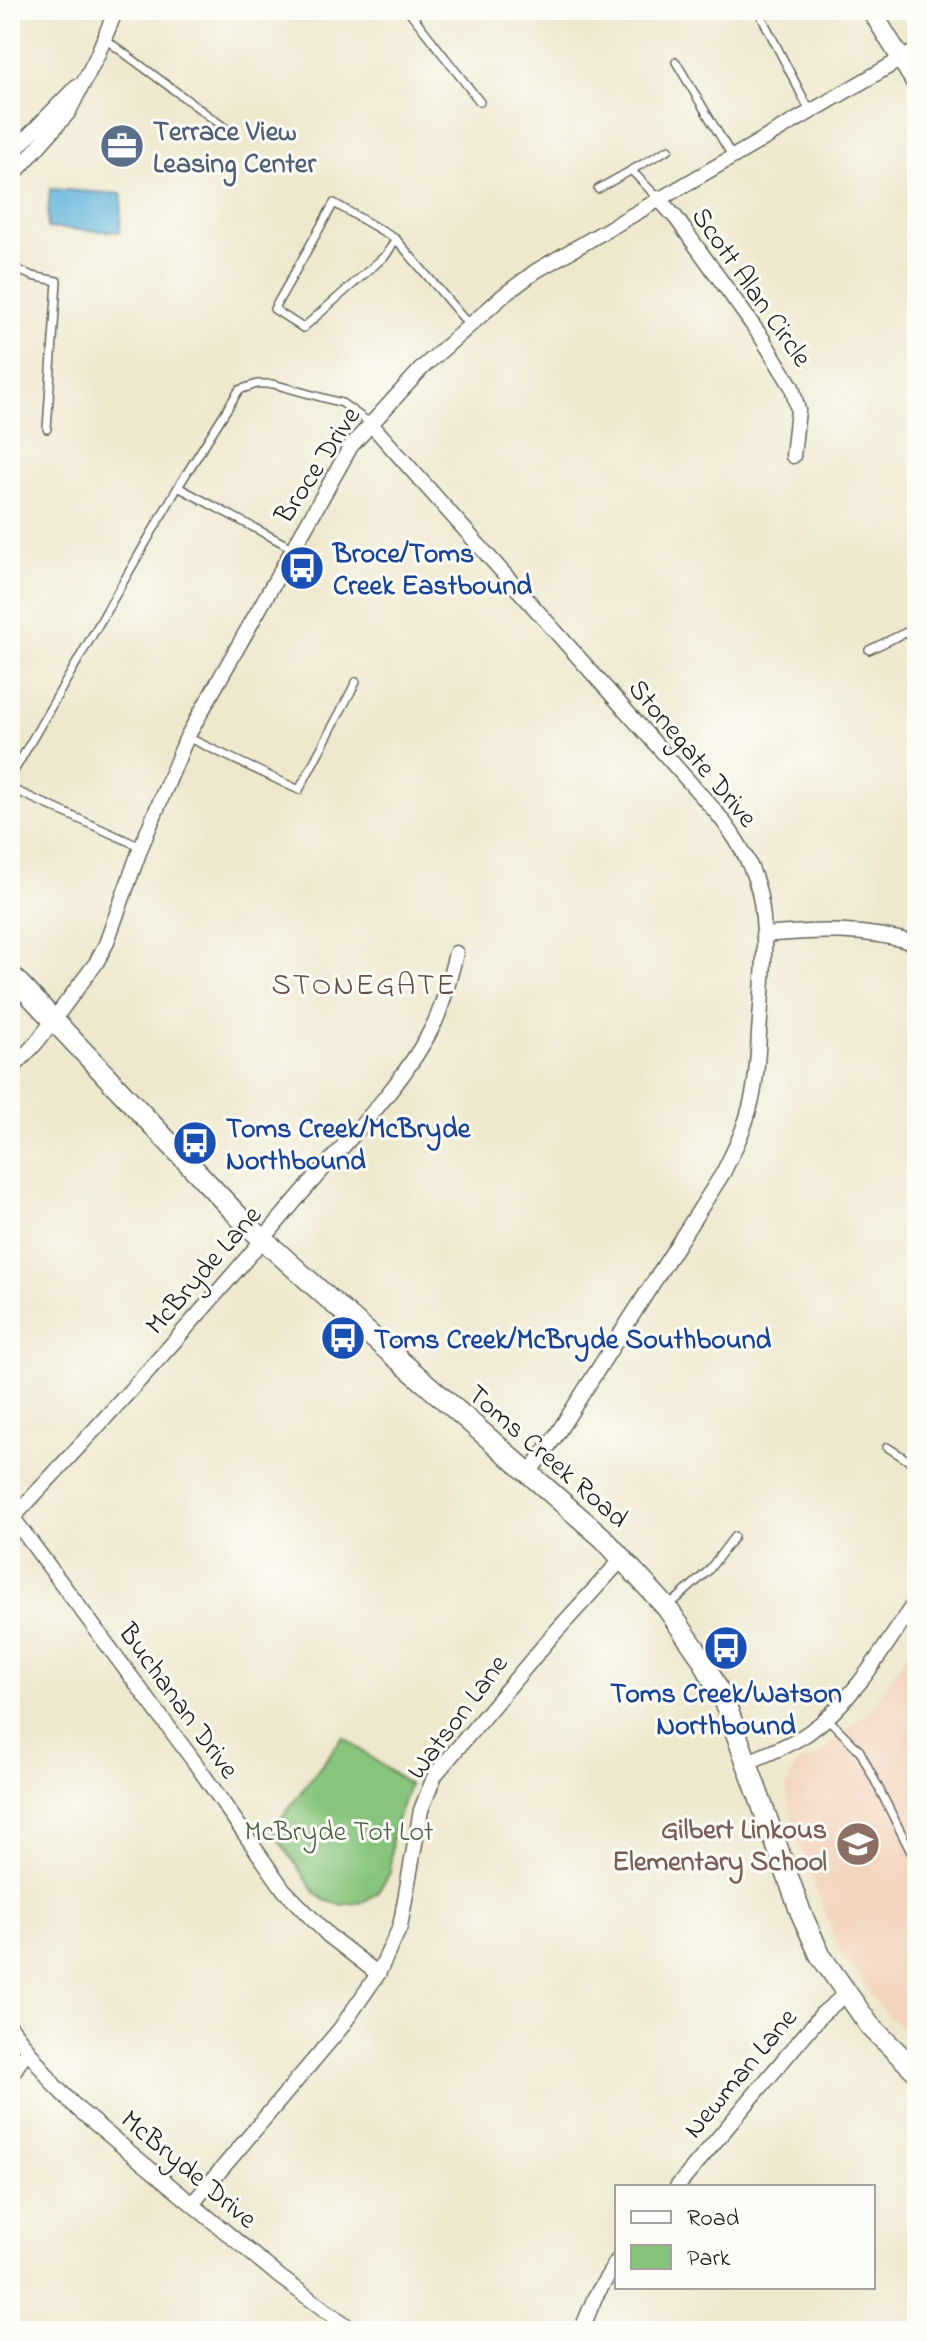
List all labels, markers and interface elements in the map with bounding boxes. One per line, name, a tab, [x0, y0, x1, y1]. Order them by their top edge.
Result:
place label: Terrace View Leasing Center	[153, 113, 317, 187]
office icon: Terrace View Leasing Center	[98, 122, 146, 170]
street label: Scott Alan Circle	[680, 199, 821, 377]
street label: Broce Drive	[265, 399, 372, 533]
place label: Broce/Toms Creek Eastbound	[331, 535, 532, 608]
bus stop icon: Broce/Toms Creek Eastbound	[278, 544, 326, 592]
street label: Stonegate Drive	[617, 671, 766, 838]
district label: STONEGATE	[271, 965, 457, 1009]
place label: Toms Creek/McBryde Northbound	[226, 1110, 472, 1183]
bus stop icon: Toms Creek/McBryde Northbound	[171, 1119, 219, 1167]
street label: McBryde Lane	[137, 1197, 273, 1345]
bus stop icon: Toms Creek/McBryde Southbound	[319, 1314, 367, 1362]
place label: Toms Creek/McBryde Southbound	[374, 1321, 771, 1362]
street label: Toms Creek Road	[457, 1376, 636, 1539]
street label: Buchanan Drive	[106, 1615, 248, 1789]
bus stop icon: Toms Creek/Watson Northbound	[702, 1624, 750, 1672]
street label: Watson Lane	[398, 1646, 520, 1789]
place label: Toms Creek/Watson Northbound	[610, 1675, 842, 1748]
place label: Gilbert Linkous Elementary School	[612, 1811, 827, 1884]
park label: McBryde Tot Lot	[245, 1813, 433, 1854]
school or university icon: Gilbert Linkous Elementary School	[834, 1820, 882, 1868]
street label: Newman Lane	[675, 2000, 809, 2148]
street label: McBryde Drive	[111, 2101, 265, 2240]
legend	[615, 2185, 875, 2289]
text: Road	[687, 2202, 740, 2237]
text: Park	[687, 2242, 731, 2277]

